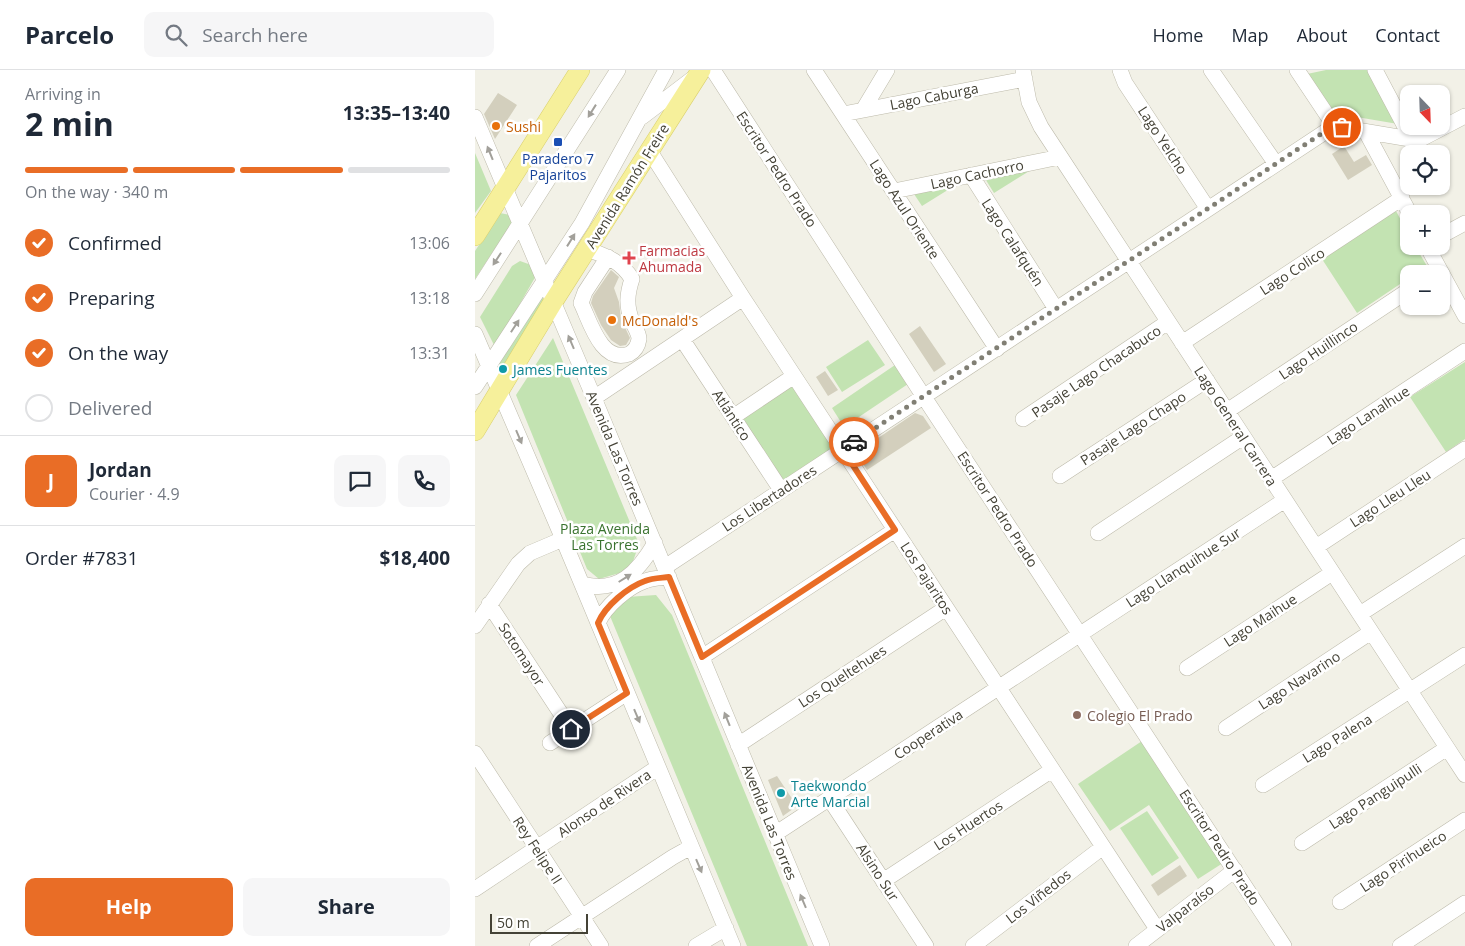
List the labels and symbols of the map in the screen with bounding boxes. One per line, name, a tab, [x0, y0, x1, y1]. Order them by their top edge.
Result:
street label: Lago Caburga	[888, 78, 980, 114]
north arrow	[1400, 85, 1450, 135]
street label: Lago Yelcho	[1134, 102, 1192, 178]
one-way arrow	[587, 105, 596, 118]
pin	[1321, 106, 1363, 148]
street label: Escritor Pedro Prado	[732, 107, 822, 231]
place label: Sushi	[506, 117, 541, 136]
marker: Sushi	[490, 120, 502, 132]
street label: Avenida Ramón Freire	[581, 120, 673, 252]
marker: Paradero 7 Pajaritos	[552, 136, 564, 148]
one-way arrow	[485, 146, 493, 160]
place label: Paradero 7 Pajaritos	[522, 149, 594, 184]
street label: Lago Azul Oriente	[866, 155, 944, 263]
street label: Lago Cachorro	[929, 155, 1025, 193]
street label: Lago Calafquén	[978, 194, 1048, 290]
one-way arrow	[566, 233, 576, 247]
place label: Farmacias Ahumada	[639, 241, 705, 276]
street label: Lago Colico	[1256, 243, 1328, 299]
marker: Farmacias Ahumada	[623, 252, 635, 264]
one-way arrow	[493, 253, 502, 266]
place label: McDonald's	[622, 311, 698, 330]
marker: McDonald's	[606, 314, 618, 326]
street label: Lago Huillinco	[1275, 317, 1361, 383]
one-way arrow	[511, 319, 520, 332]
street label: Pasaje Lago Chacabuco	[1028, 321, 1164, 421]
one-way arrow	[566, 335, 574, 349]
place label: James Fuentes	[511, 360, 608, 379]
street label: Lago General Carrera	[1190, 362, 1282, 490]
marker: James Fuentes	[497, 363, 509, 375]
street label: Lago Lanalhue	[1323, 381, 1413, 449]
street label: Atlántico	[708, 386, 756, 444]
street label: Pasaje Lago Chapo	[1076, 387, 1190, 469]
street label: Avenida Las Torres	[582, 388, 648, 509]
courier	[829, 417, 879, 467]
one-way arrow	[516, 430, 524, 444]
street label: Escritor Pedro Prado	[953, 447, 1043, 571]
street label: Los Libertadores	[718, 460, 820, 536]
street label: Lago Lleu Lleu	[1346, 465, 1434, 531]
park label: Plaza Avenida Las Torres	[560, 519, 650, 554]
street label: Lago Llanquihue Sur	[1122, 523, 1244, 611]
street label: Los Pajaritos	[896, 538, 958, 618]
one-way arrow	[619, 573, 632, 582]
street label: Lago Maihue	[1220, 589, 1300, 651]
street label: Sotomayor	[495, 619, 550, 689]
street label: Los Queltehues	[794, 640, 890, 712]
street label: Lago Navarino	[1254, 646, 1344, 714]
street label: Cooperativa	[890, 705, 966, 763]
place label: Colegio El Prado	[1087, 706, 1193, 725]
pin	[550, 708, 592, 750]
one-way arrow	[633, 709, 641, 723]
marker: Colegio El Prado	[1071, 709, 1083, 721]
street label: Lago Palena	[1299, 709, 1375, 767]
one-way arrow	[723, 711, 731, 726]
street label: Lago Panguipulli	[1325, 759, 1425, 833]
street label: Avenida Las Torres	[738, 761, 802, 883]
street label: Alonso de Rivera	[554, 765, 654, 841]
place label: Taekwondo Arte Marcial	[791, 776, 870, 811]
street label: Escritor Pedro Prado	[1175, 785, 1265, 909]
marker: Taekwondo Arte Marcial	[775, 787, 787, 799]
street label: Los Huertos	[930, 795, 1006, 854]
street label: Rey Felipe II	[509, 812, 567, 888]
street label: Lago Pirihueico	[1356, 826, 1450, 896]
street label: Alsino Sur	[852, 839, 904, 905]
one-way arrow	[696, 859, 704, 873]
street label: Los Viñedos	[1001, 864, 1075, 928]
street label: Valparaíso	[1152, 880, 1218, 936]
one-way arrow	[799, 893, 807, 908]
scale bar	[490, 911, 587, 934]

